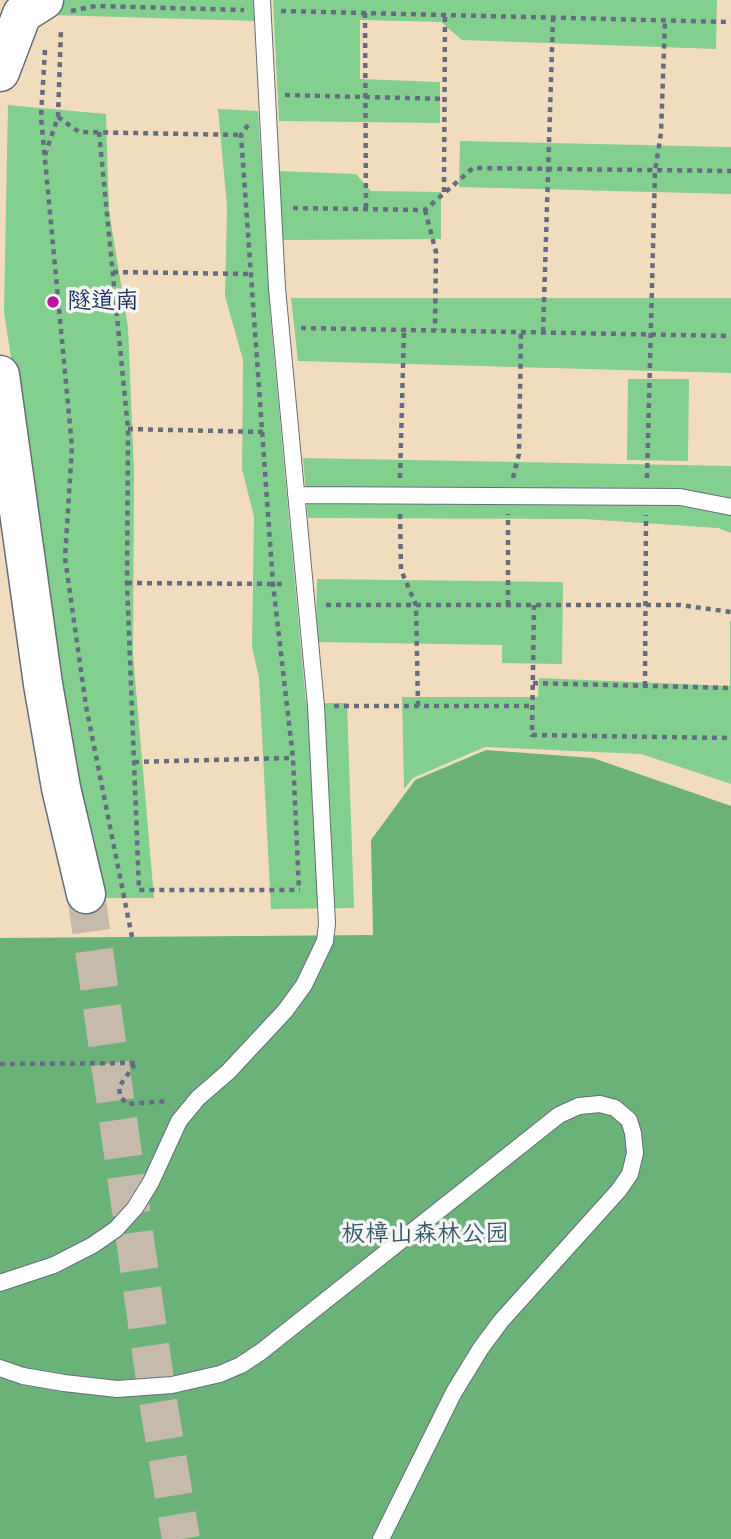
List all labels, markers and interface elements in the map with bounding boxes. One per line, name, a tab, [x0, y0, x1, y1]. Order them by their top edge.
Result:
place label: 隧道南	[67, 288, 139, 316]
marker: 隧道南	[45, 294, 61, 310]
park label: 板樟山森林公园	[341, 1221, 509, 1249]

